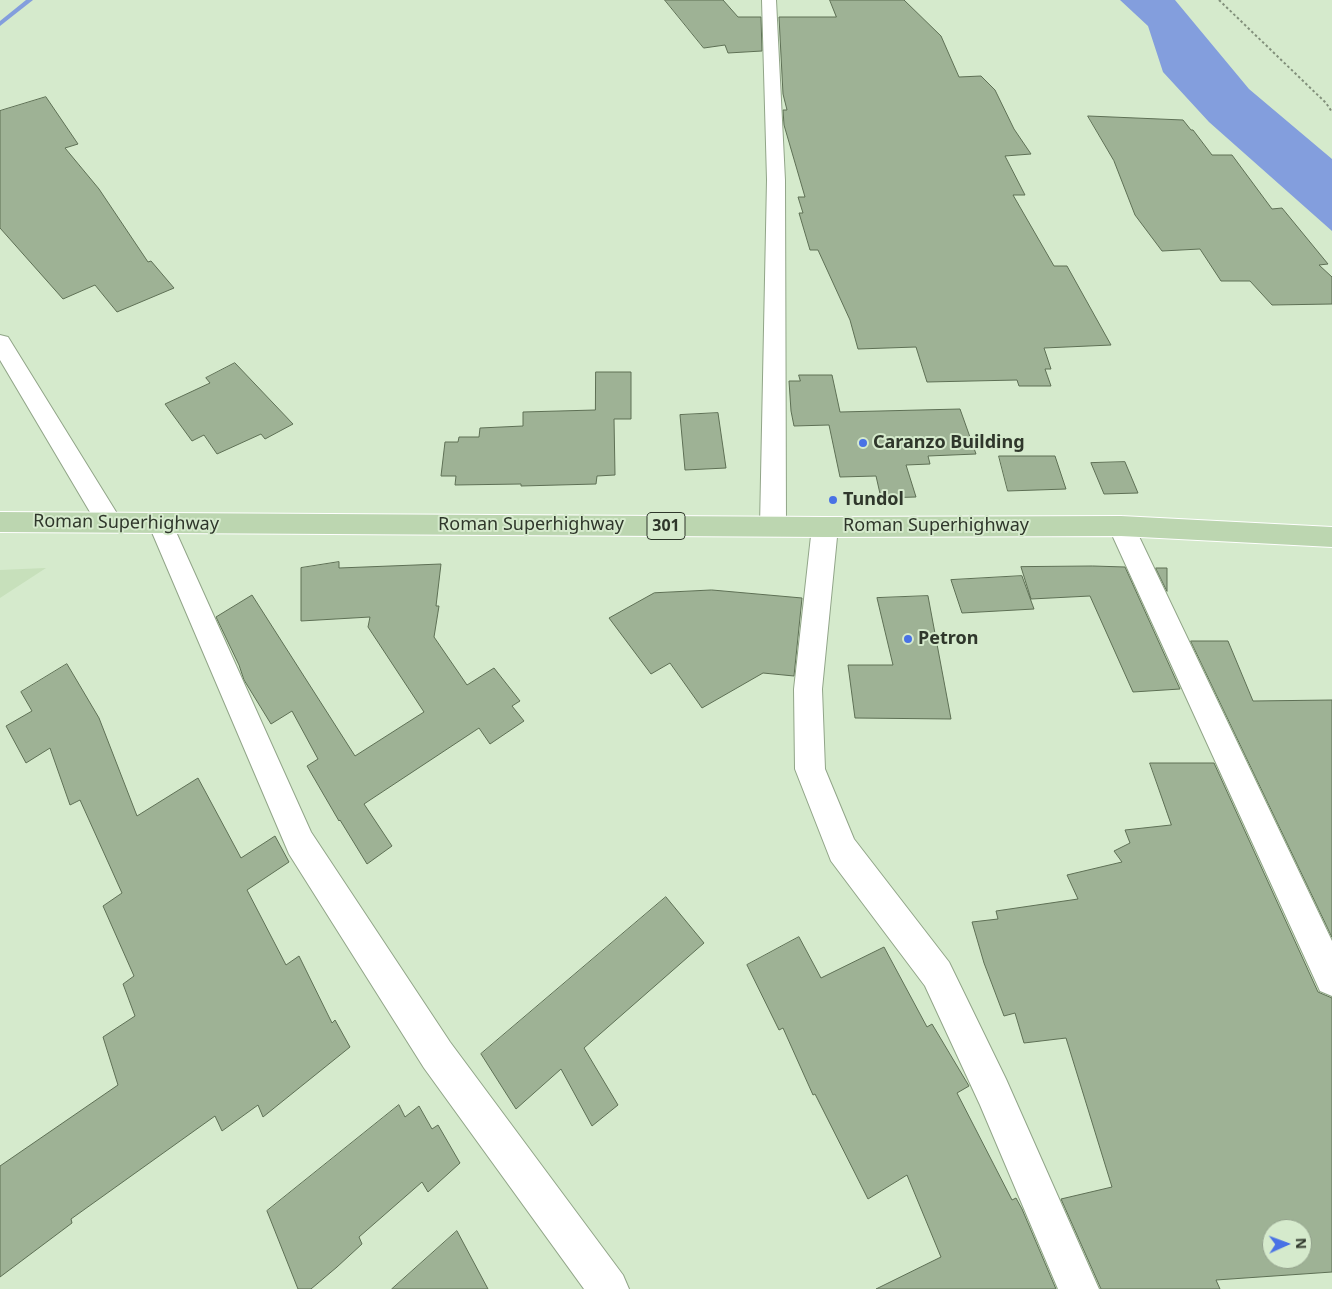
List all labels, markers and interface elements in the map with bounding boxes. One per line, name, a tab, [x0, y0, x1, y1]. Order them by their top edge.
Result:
place label: Caranzo Building	[873, 432, 1025, 454]
marker: Caranzo Building	[857, 437, 869, 449]
place label: Tundol	[843, 489, 904, 511]
marker: Tundol	[827, 494, 839, 506]
street label: Roman Superhighway	[33, 511, 219, 535]
road number: 301	[647, 512, 685, 540]
street label: Roman Superhighway	[438, 514, 624, 536]
street label: Roman Superhighway	[843, 515, 1029, 537]
place label: Petron	[918, 628, 978, 650]
marker: Petron	[902, 633, 914, 645]
north arrow	[1262, 1219, 1312, 1269]
text: N	[1292, 1237, 1311, 1250]

